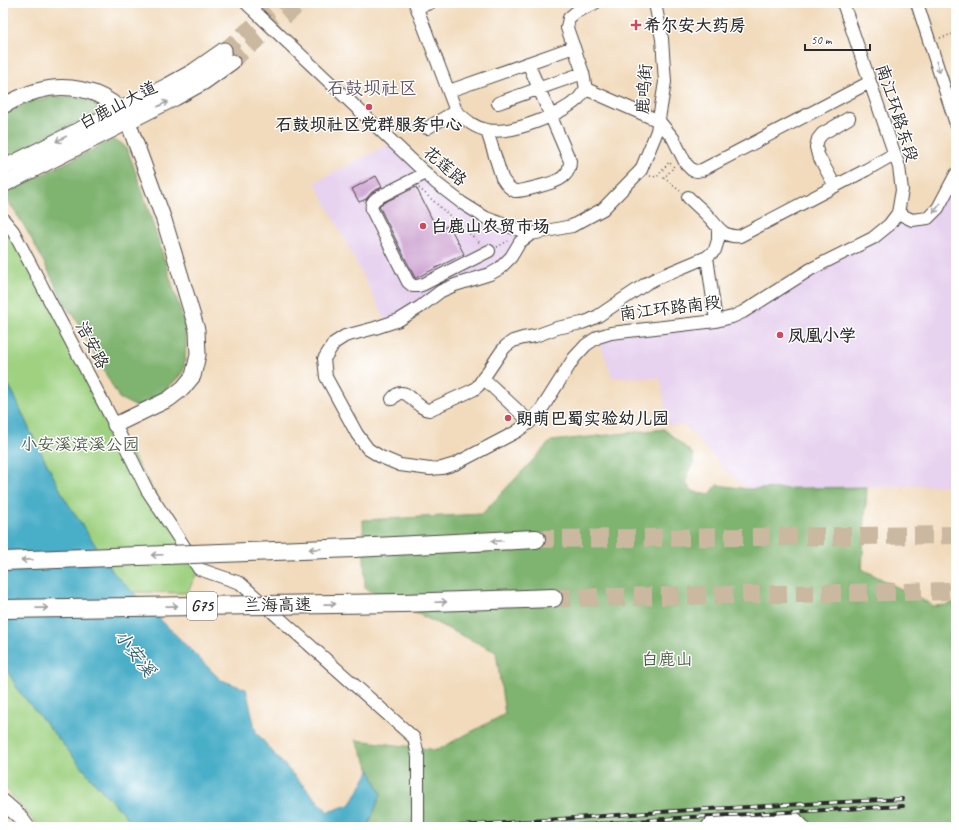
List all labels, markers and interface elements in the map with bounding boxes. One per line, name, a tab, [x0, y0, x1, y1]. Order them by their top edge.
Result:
place label: 希尔安大药房	[644, 15, 746, 36]
marker: 希尔安大药房	[631, 20, 641, 30]
scale bar	[805, 26, 870, 52]
text: 50 m	[811, 32, 833, 48]
one-way arrow	[934, 60, 942, 72]
street label: 南江环路东段	[871, 61, 923, 165]
street label: 鹿鸣街	[632, 63, 656, 115]
street label: 白鹿山大道	[75, 76, 161, 134]
district label: 石鼓坝社区	[327, 77, 417, 99]
one-way arrow	[156, 100, 168, 108]
marker: 石鼓坝社区党群服务中心	[364, 102, 374, 112]
place label: 石鼓坝社区党群服务中心	[276, 114, 463, 135]
one-way arrow	[55, 136, 67, 143]
street label: 花莲路	[419, 141, 471, 191]
one-way arrow	[933, 203, 941, 214]
place label: 白鹿山农贸市场	[431, 216, 550, 237]
marker: 白鹿山农贸市场	[418, 221, 428, 231]
street label: 南江环路南段	[618, 291, 722, 325]
street label: 涪安路	[71, 318, 113, 372]
place label: 凤凰小学	[788, 325, 856, 346]
marker: 凤凰小学	[775, 330, 785, 340]
place label: 朗萌巴蜀实验幼儿园	[516, 408, 669, 429]
marker: 朗萌巴蜀实验幼儿园	[503, 413, 513, 423]
park label: 小安溪滨溪公园	[21, 434, 140, 455]
one-way arrow	[491, 538, 504, 545]
one-way arrow	[309, 546, 322, 553]
one-way arrow	[151, 552, 164, 559]
one-way arrow	[21, 556, 34, 564]
road number: G75	[187, 592, 217, 620]
street label: 兰海高速	[244, 594, 312, 616]
one-way arrow	[434, 598, 447, 605]
one-way arrow	[323, 600, 336, 608]
one-way arrow	[165, 602, 178, 610]
one-way arrow	[35, 604, 48, 612]
water label: 小安溪	[110, 625, 161, 682]
park label: 白鹿山	[642, 649, 693, 670]

